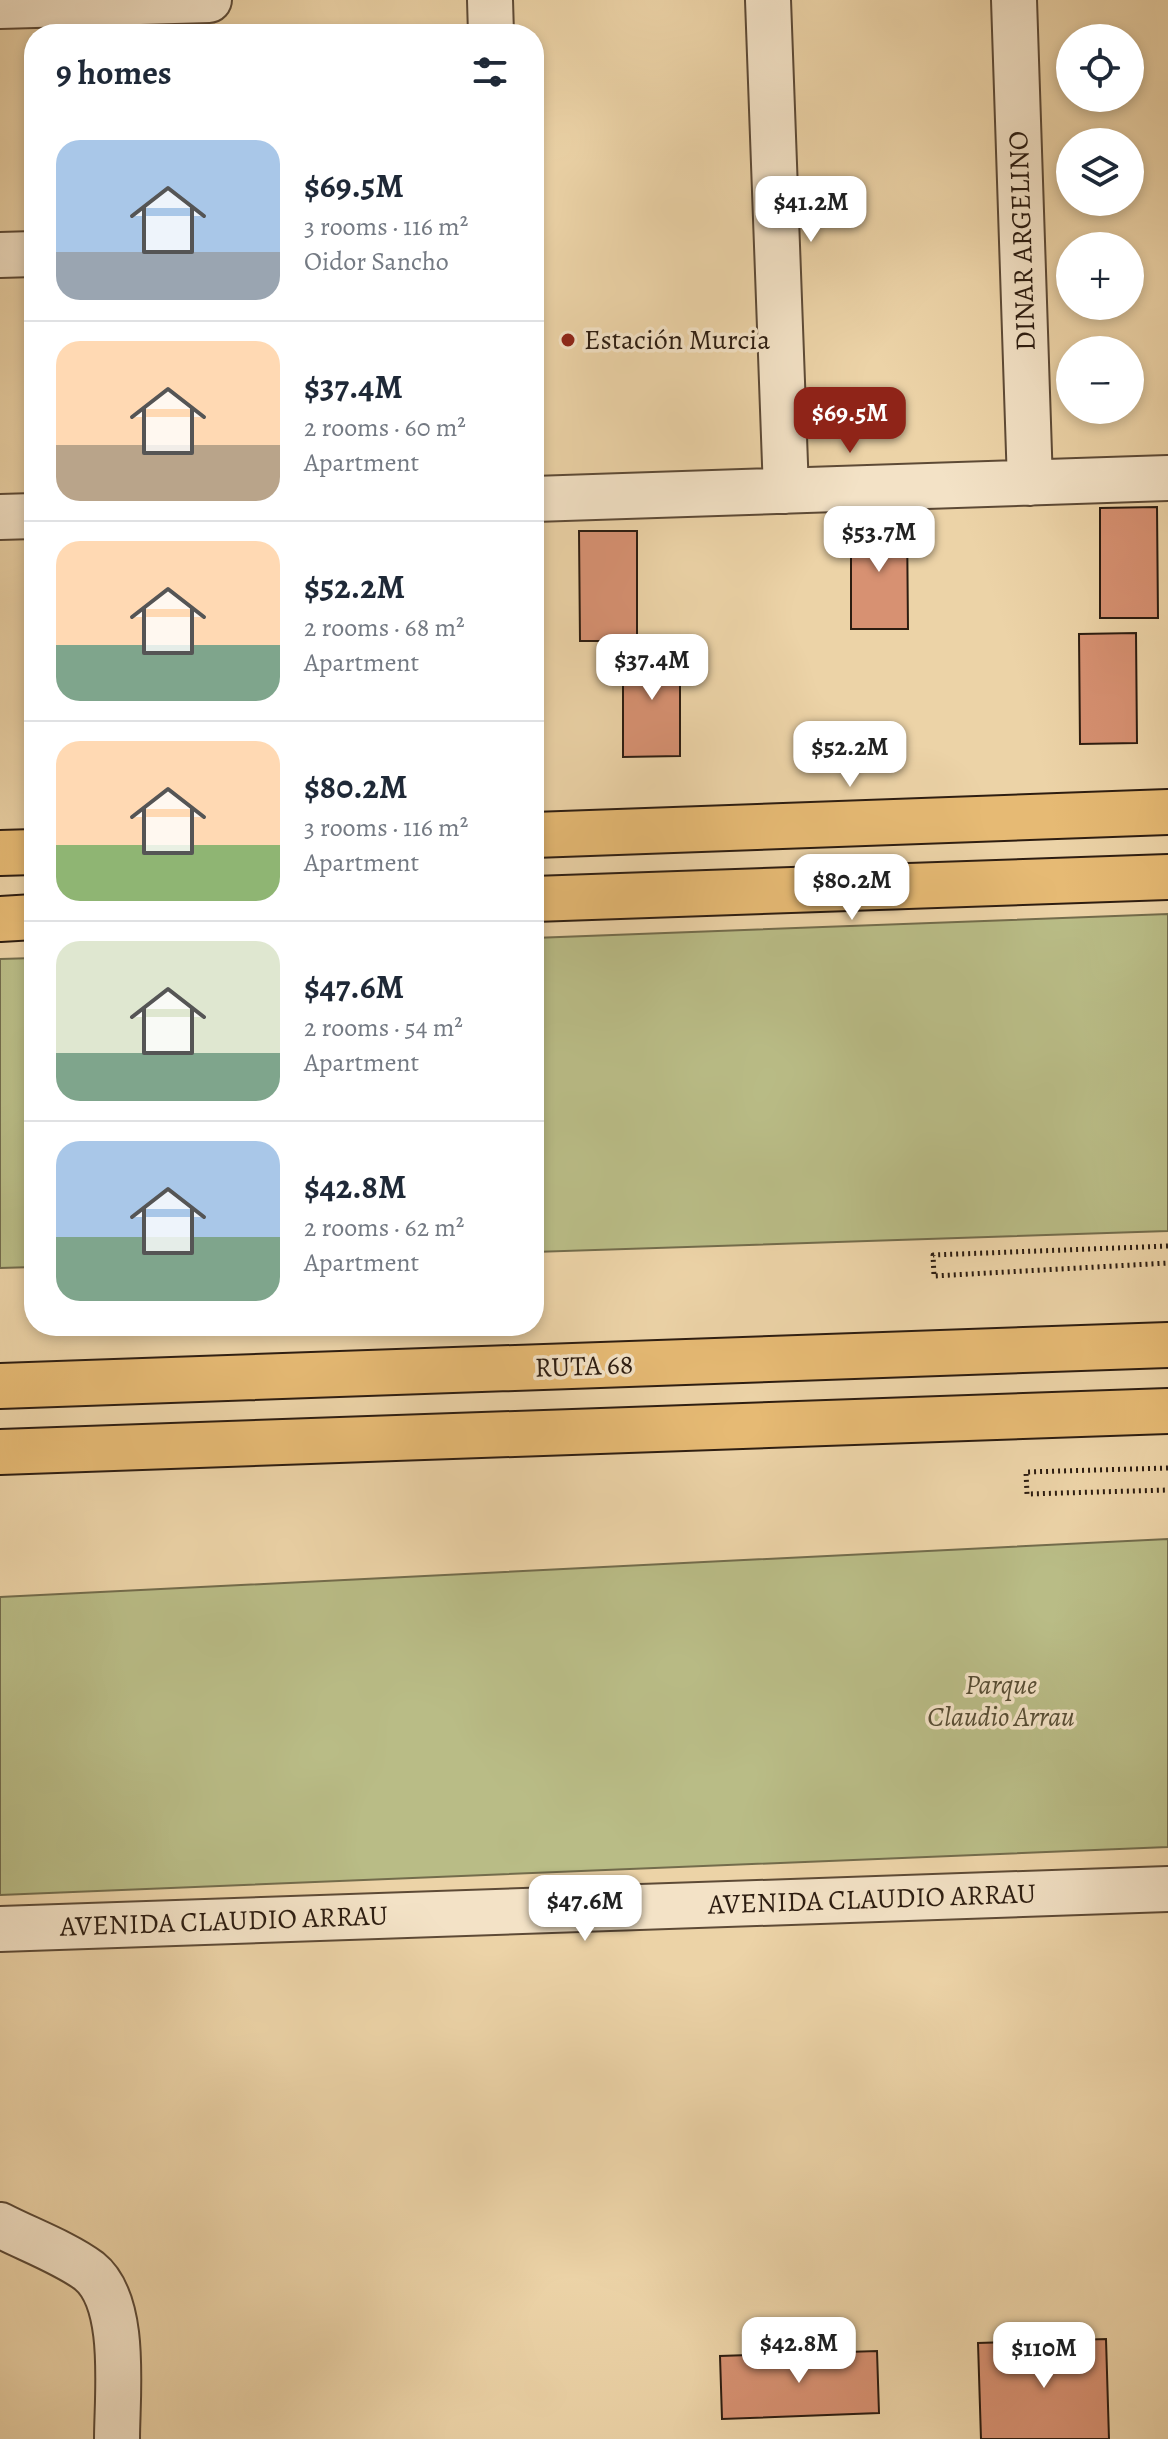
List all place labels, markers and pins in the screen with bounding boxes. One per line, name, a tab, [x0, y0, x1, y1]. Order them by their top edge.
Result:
pin: $41.2M	[746, 176, 876, 244]
place label: Estación Murcia	[584, 321, 770, 359]
marker: Estación Murcia	[559, 331, 577, 349]
pin: $69.5M	[785, 387, 915, 455]
pin: $53.7M	[814, 506, 944, 574]
pin: $37.4M	[587, 634, 717, 702]
pin: $52.2M	[785, 721, 915, 789]
pin: $80.2M	[787, 854, 917, 922]
pin: $47.6M	[520, 1875, 650, 1943]
pin: $42.8M	[734, 2317, 864, 2385]
pin: $110M	[988, 2322, 1100, 2390]

